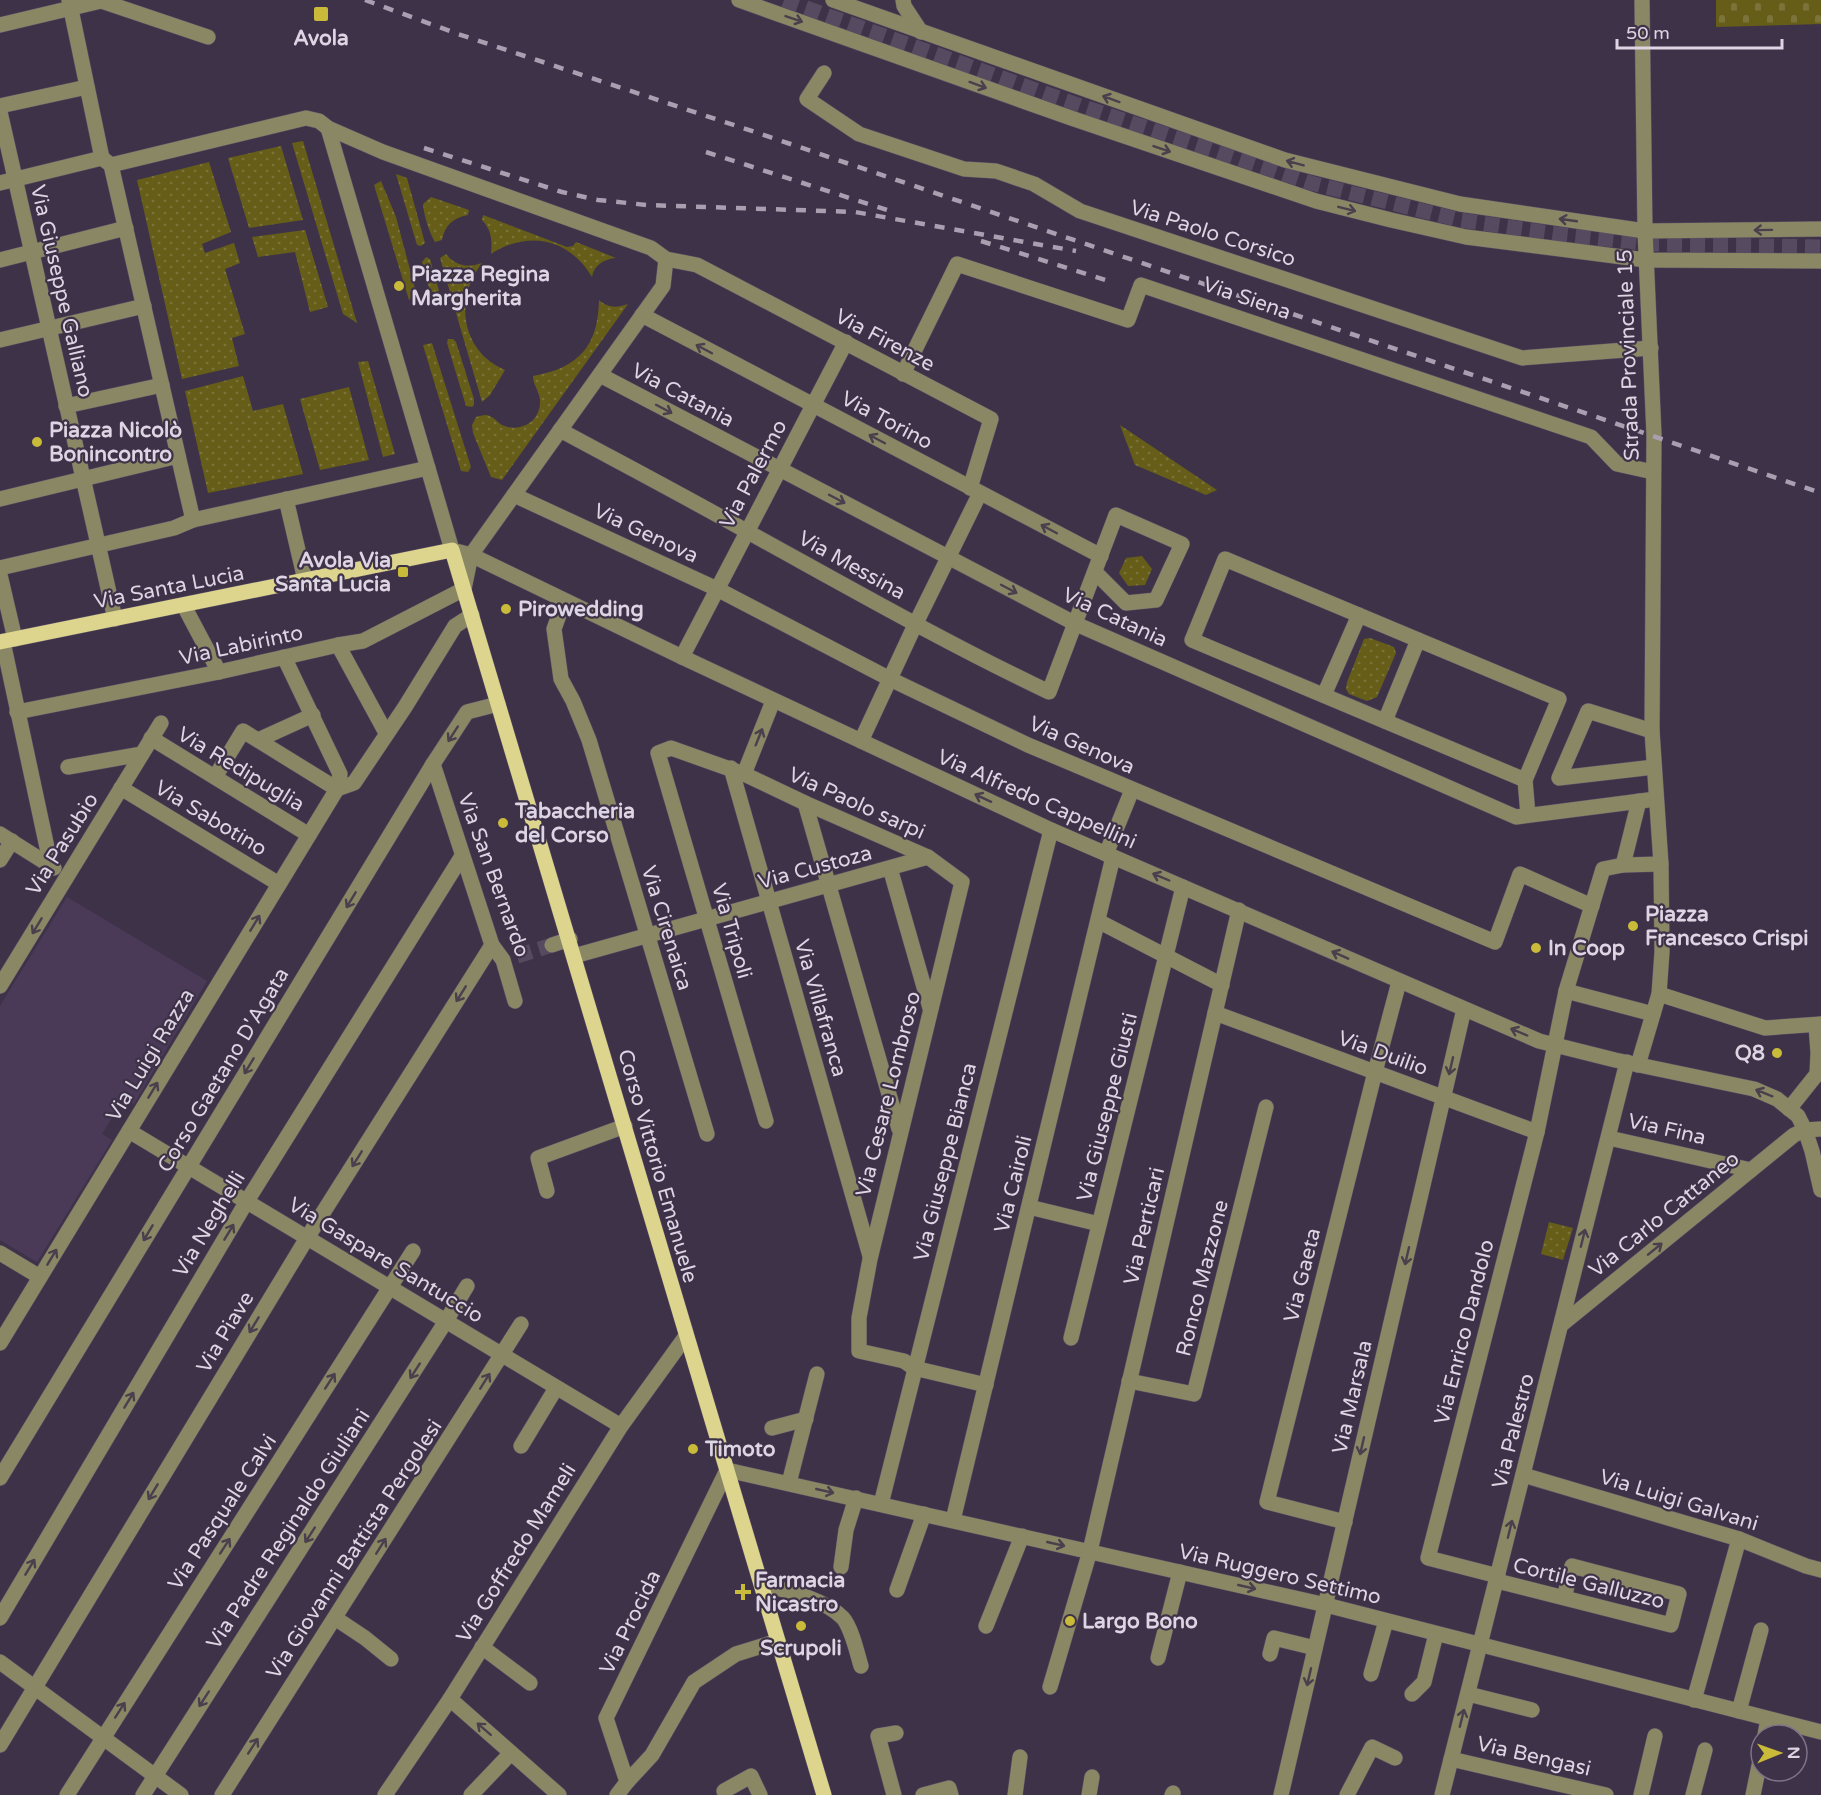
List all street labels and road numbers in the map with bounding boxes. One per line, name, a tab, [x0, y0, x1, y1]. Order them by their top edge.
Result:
street label: Via Giuseppe Galliano	[25, 182, 98, 400]
street label: Via Paolo Corsico	[1127, 195, 1299, 272]
street label: Strada Provinciale 15	[1612, 249, 1645, 461]
street label: Via Siena	[1200, 272, 1294, 325]
street label: Via Firenze	[831, 304, 939, 377]
street label: Via Catania	[627, 358, 738, 433]
street label: Via Torino	[837, 386, 937, 455]
street label: Via Palermo	[714, 416, 793, 533]
street label: Via Genova	[589, 498, 702, 569]
street label: Via Messina	[794, 526, 910, 605]
street label: Via Santa Lucia	[92, 561, 246, 614]
street label: Via Catania	[1058, 582, 1171, 653]
street label: Via Labirinto	[177, 620, 305, 671]
street label: Via Genova	[1025, 711, 1138, 780]
street label: Via Redipuglia	[173, 722, 309, 817]
street label: Via Alfredo Cappellini	[933, 744, 1140, 855]
street label: Via Paolo sarpi	[785, 762, 929, 845]
street label: Via Sabotino	[150, 775, 271, 862]
street label: Via Pasubio	[21, 788, 104, 900]
street label: Via San Bernardo	[452, 790, 535, 961]
street label: Via Custoza	[755, 840, 875, 895]
street label: Via Cirenaica	[636, 863, 697, 994]
street label: Via Tripoli	[706, 881, 757, 982]
street label: Via Villafranca	[789, 936, 852, 1080]
street label: Corso Gaetano D'Agata	[152, 963, 294, 1177]
street label: Via Luigi Razza	[101, 984, 200, 1126]
street label: Via Cesare Lombroso	[851, 989, 926, 1199]
street label: Via Giuseppe Giusti	[1072, 1010, 1143, 1204]
street label: Via Duilio	[1335, 1026, 1431, 1081]
street label: Corso Vittorio Emanuele	[612, 1046, 703, 1286]
street label: Via Giuseppe Bianca	[909, 1060, 982, 1264]
street label: Via Fina	[1625, 1108, 1708, 1151]
street label: Via Cairoli	[989, 1133, 1038, 1235]
street label: Via Carlo Cattaneo	[1584, 1146, 1745, 1283]
street label: Via Perticari	[1119, 1165, 1170, 1287]
street label: Via Neghelli	[168, 1167, 251, 1282]
street label: Via Gaspare Santuccio	[284, 1192, 488, 1329]
street label: Ronco Mazzone	[1171, 1197, 1234, 1359]
street label: Via Gaeta	[1279, 1225, 1326, 1325]
street label: Via Enrico Dandolo	[1429, 1237, 1500, 1427]
street label: Via Piave	[191, 1287, 260, 1377]
street label: Via Marsala	[1327, 1338, 1378, 1456]
street label: Via Palestro	[1487, 1371, 1540, 1491]
street label: Via Padre Reginaldo Giuliani	[201, 1404, 376, 1654]
street label: Via Giovanni Battista Pergolesi	[261, 1415, 448, 1684]
street label: Via Pasquale Calvi	[163, 1430, 282, 1595]
street label: Via Goffredo Mameli	[451, 1459, 582, 1647]
street label: Via Luigi Galvani	[1596, 1464, 1761, 1537]
street label: Via Ruggero Settimo	[1176, 1539, 1384, 1610]
street label: Cortile Galluzzo	[1510, 1553, 1667, 1614]
street label: Via Procida	[594, 1566, 666, 1678]
street label: Via Bengasi	[1474, 1731, 1593, 1782]

